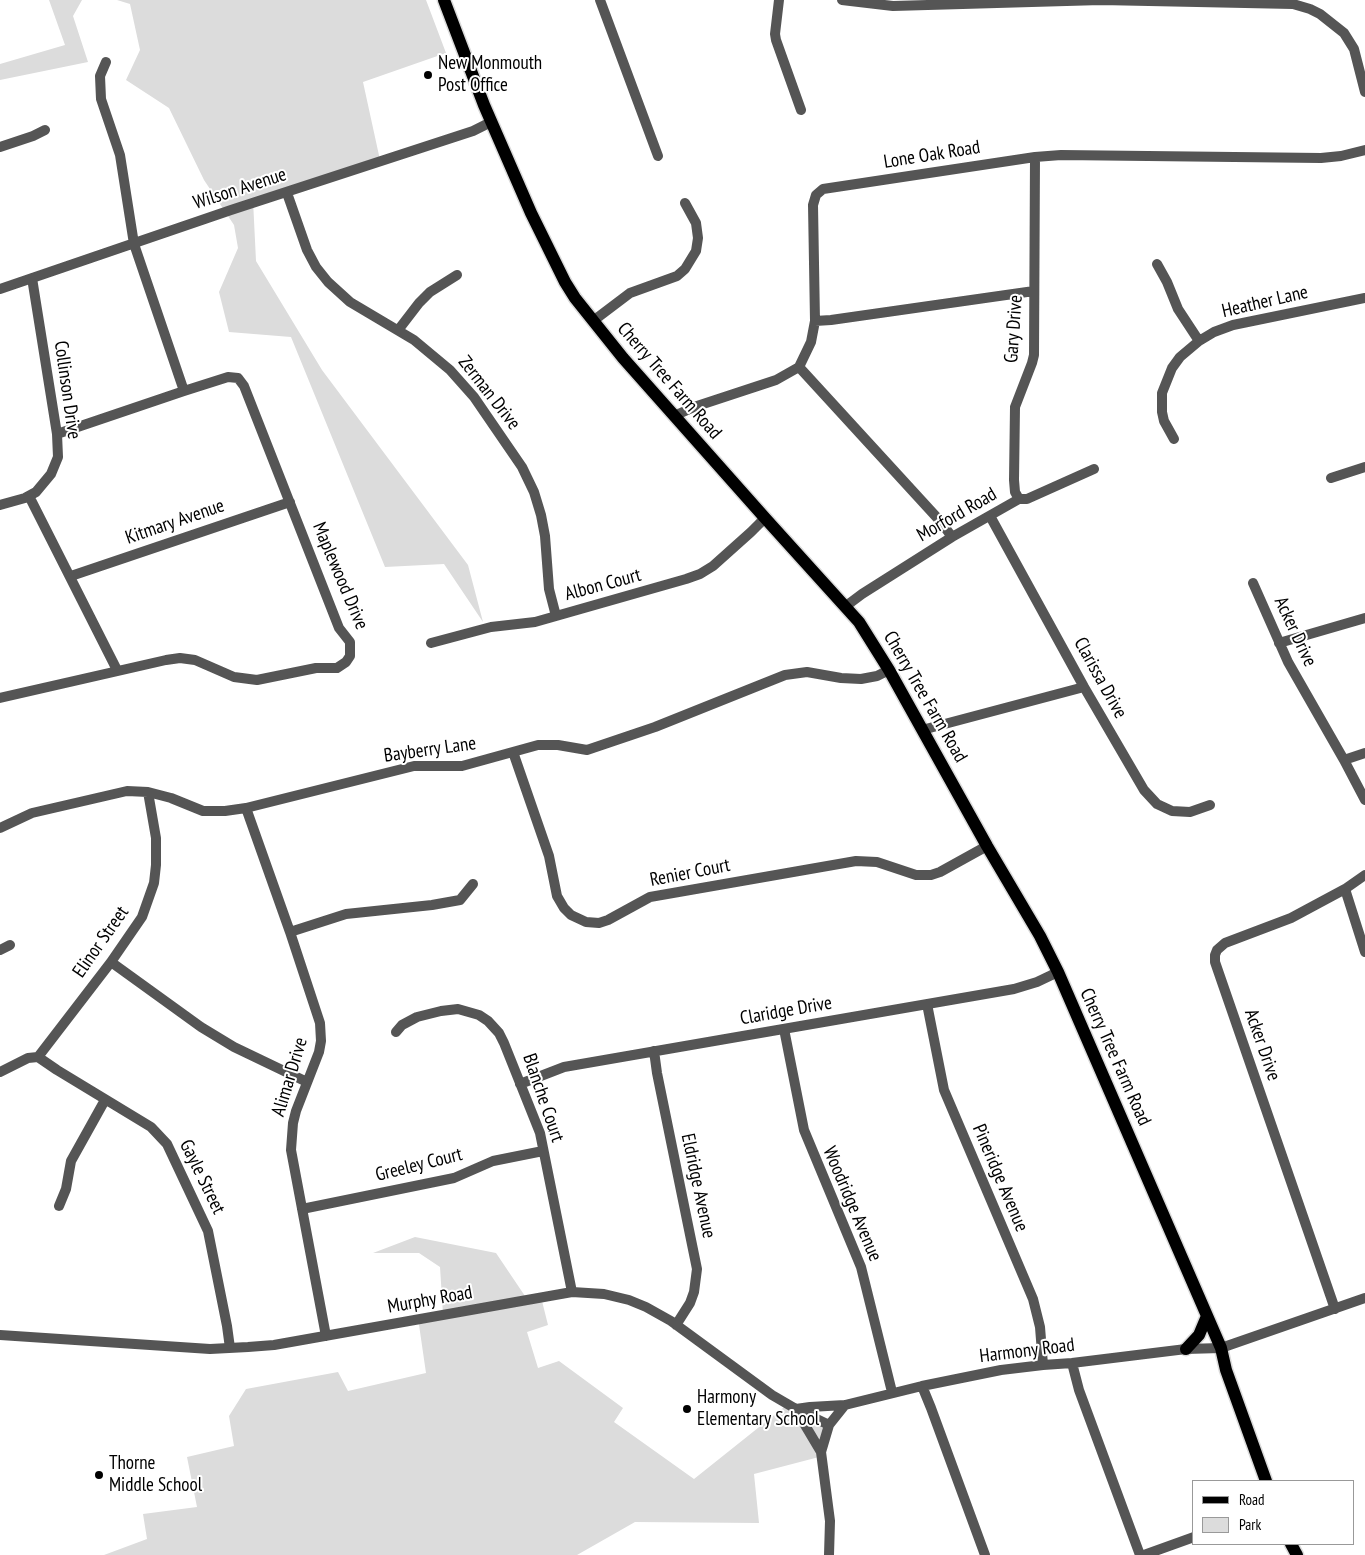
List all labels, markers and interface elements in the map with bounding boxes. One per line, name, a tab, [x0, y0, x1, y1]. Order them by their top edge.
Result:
place label: New Monmouth Post Office	[438, 53, 542, 97]
marker: New Monmouth Post Office	[422, 69, 434, 81]
street label: Lone Oak Road	[882, 136, 982, 174]
street label: Wilson Avenue	[191, 163, 289, 215]
street label: Heather Lane	[1220, 281, 1310, 323]
street label: Gary Drive	[1000, 294, 1028, 364]
street label: Cherry Tree Farm Road	[612, 318, 726, 444]
street label: Collinson Drive	[49, 339, 85, 441]
street label: Zerman Drive	[453, 352, 525, 434]
street label: Morford Road	[913, 483, 1001, 547]
street label: Kitmary Avenue	[123, 494, 227, 550]
street label: Maplewood Drive	[307, 519, 373, 633]
street label: Albon Court	[563, 564, 643, 606]
street label: Acker Drive	[1269, 594, 1321, 670]
street label: Cherry Tree Farm Road	[878, 627, 972, 767]
street label: Clarissa Drive	[1068, 634, 1132, 722]
street label: Bayberry Lane	[382, 732, 478, 768]
street label: Renier Court	[648, 854, 732, 892]
street label: Elinor Street	[68, 902, 134, 982]
street label: Cherry Tree Farm Road	[1075, 985, 1155, 1129]
street label: Claridge Drive	[738, 992, 834, 1030]
street label: Acker Drive	[1239, 1006, 1285, 1084]
street label: Alimar Drive	[267, 1035, 313, 1119]
street label: Blanche Court	[517, 1051, 569, 1145]
street label: Pineridge Avenue	[967, 1121, 1033, 1235]
street label: Eldridge Avenue	[676, 1132, 720, 1240]
street label: Gayle Street	[174, 1136, 230, 1218]
street label: Greeley Court	[373, 1143, 465, 1187]
street label: Woodridge Avenue	[818, 1143, 886, 1265]
street label: Murphy Road	[386, 1281, 474, 1319]
street label: Harmony Road	[978, 1334, 1076, 1368]
place label: Harmony Elementary School	[697, 1387, 819, 1431]
marker: Harmony Elementary School	[681, 1403, 693, 1415]
place label: Thorne Middle School	[109, 1453, 202, 1497]
marker: Thorne Middle School	[93, 1469, 105, 1481]
legend	[1192, 1480, 1355, 1545]
text: Road	[1239, 1490, 1265, 1509]
text: Park	[1239, 1515, 1261, 1534]

